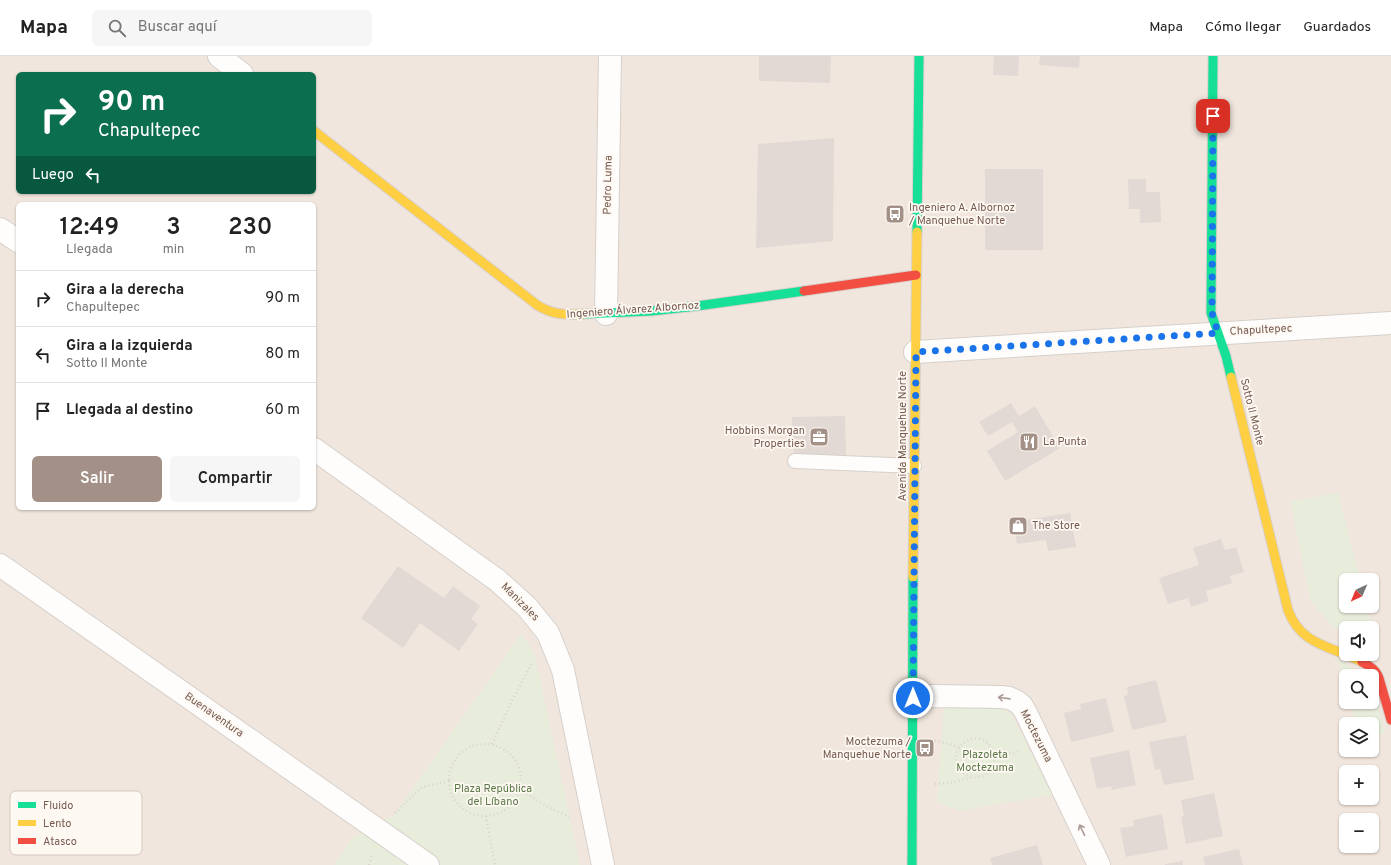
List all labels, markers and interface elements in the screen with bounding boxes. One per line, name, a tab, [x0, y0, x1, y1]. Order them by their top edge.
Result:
search box	[92, 10, 372, 46]
text: Mapa	[20, 16, 68, 40]
icon: search	[106, 17, 128, 39]
text: Buscar aquí	[138, 18, 217, 37]
text: Mapa	[1149, 19, 1183, 36]
text: Cómo llegar	[1205, 19, 1281, 36]
text: Guardados	[1303, 19, 1371, 36]
text: 90 m	[98, 85, 165, 121]
icon: right	[32, 88, 84, 140]
pin	[1196, 99, 1230, 133]
icon: arrive	[1202, 105, 1224, 127]
text: Chapultepec	[98, 120, 201, 143]
street label: Pedro Luma	[600, 155, 616, 215]
icon: left	[82, 164, 104, 186]
text: Luego	[32, 166, 74, 185]
place label: Ingeniero A. Albornoz / Manquehue Norte	[908, 201, 1015, 228]
bus stop icon: Ingeniero A. Albornoz / Manquehue Norte	[884, 203, 906, 225]
text: 12:49	[60, 213, 119, 243]
text: 3	[166, 213, 181, 243]
text: 230	[228, 213, 272, 243]
text: Llegada	[66, 242, 113, 258]
text: min	[163, 242, 184, 258]
text: m	[245, 242, 256, 258]
text: Gira a la derecha	[66, 281, 184, 300]
icon: right	[32, 288, 54, 310]
text: 90 m	[265, 289, 300, 308]
street label: Ingeniero Álvarez Albornoz	[566, 297, 700, 322]
text: Chapultepec	[66, 300, 140, 316]
street label: Chapultepec	[1229, 321, 1293, 339]
text: Gira a la izquierda	[66, 337, 193, 356]
icon: left	[32, 344, 54, 366]
text: 80 m	[265, 345, 300, 364]
text: Sotto Il Monte	[66, 356, 147, 372]
street label: Avenida Manquehue Norte	[896, 371, 910, 501]
street label: Sotto Il Monte	[1237, 377, 1267, 447]
icon: arrive	[32, 400, 54, 422]
text: Llegada al destino	[66, 401, 193, 420]
text: 60 m	[265, 401, 300, 420]
place label: Hobbins Morgan Properties	[725, 424, 805, 451]
office icon: Hobbins Morgan Properties	[808, 426, 830, 448]
restaurant icon: La Punta	[1018, 431, 1040, 453]
place label: La Punta	[1043, 435, 1087, 449]
button: Salir	[32, 456, 162, 502]
button: Compartir	[170, 456, 300, 502]
shop icon: The Store	[1007, 515, 1029, 537]
place label: The Store	[1032, 519, 1080, 533]
north arrow	[1339, 573, 1379, 613]
map controls	[1339, 573, 1379, 853]
street label: Manizales	[498, 580, 542, 624]
button: sound	[1339, 621, 1379, 661]
button: search	[1339, 669, 1379, 709]
position arrow	[892, 677, 934, 719]
street label: Buenaventura	[182, 689, 246, 741]
one-way arrow	[998, 694, 1011, 702]
street label: Moctezuma	[1017, 707, 1055, 765]
button: layers	[1339, 717, 1379, 757]
place label: Moctezuma / Manquehue Norte	[823, 735, 912, 762]
bus stop icon: Moctezuma / Manquehue Norte	[914, 737, 936, 759]
park label: Plazoleta Moctezuma	[956, 748, 1014, 775]
button: +	[1339, 765, 1379, 805]
park label: Plaza República del Líbano	[454, 782, 532, 809]
legend	[10, 791, 142, 855]
text: Fluido	[43, 799, 73, 813]
button: −	[1339, 813, 1379, 853]
text: Lento	[43, 817, 71, 831]
one-way arrow	[1078, 824, 1085, 836]
text: Atasco	[43, 835, 77, 849]

